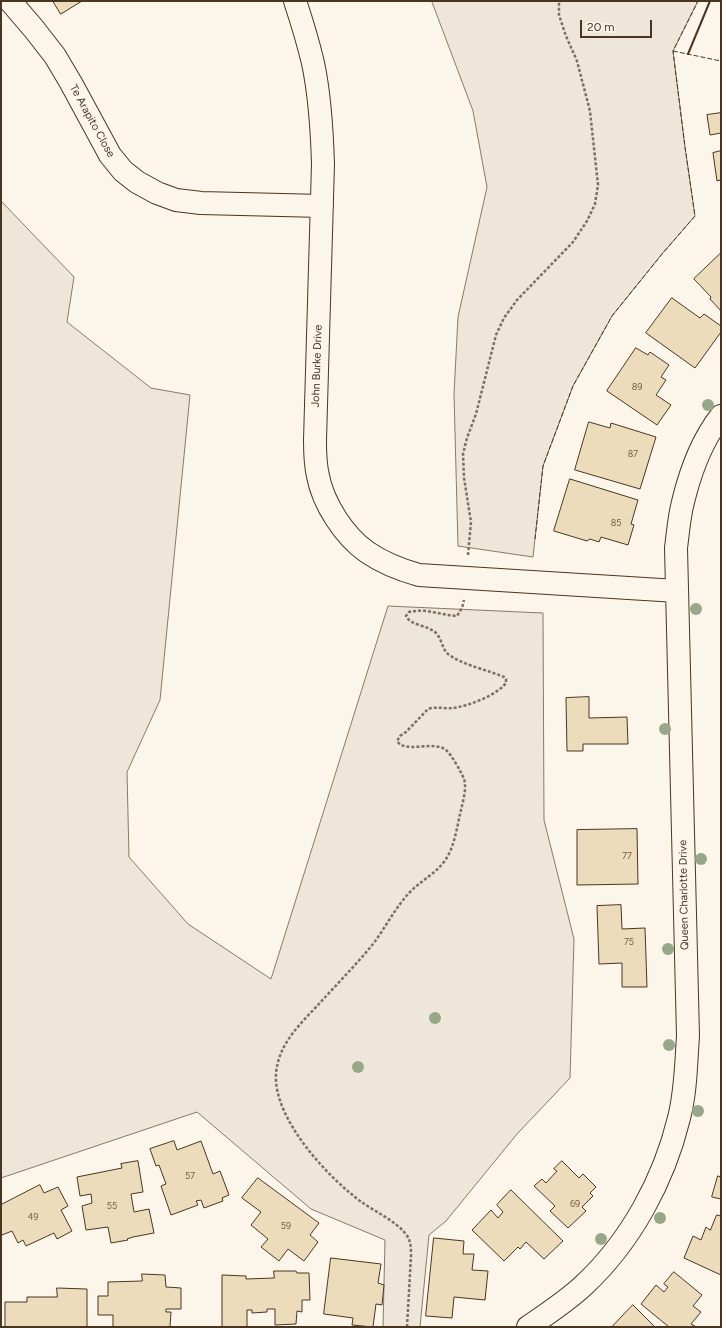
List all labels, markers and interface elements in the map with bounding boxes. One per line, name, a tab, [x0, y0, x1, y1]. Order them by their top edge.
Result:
scale bar	[582, 12, 654, 38]
text: 20 m	[587, 20, 615, 34]
street label: Te Arapito Close	[67, 82, 117, 160]
street label: John Burke Drive	[309, 324, 325, 408]
house number: 89	[632, 382, 642, 392]
house number: 87	[628, 449, 638, 459]
house number: 85	[611, 518, 621, 528]
street label: Queen Charlotte Drive	[676, 840, 692, 950]
house number: 77	[622, 851, 632, 861]
house number: 75	[624, 937, 634, 947]
house number: 57	[185, 1171, 195, 1181]
house number: 69	[570, 1199, 580, 1209]
house number: 55	[107, 1201, 117, 1211]
house number: 49	[28, 1212, 38, 1222]
house number: 59	[281, 1221, 291, 1231]

